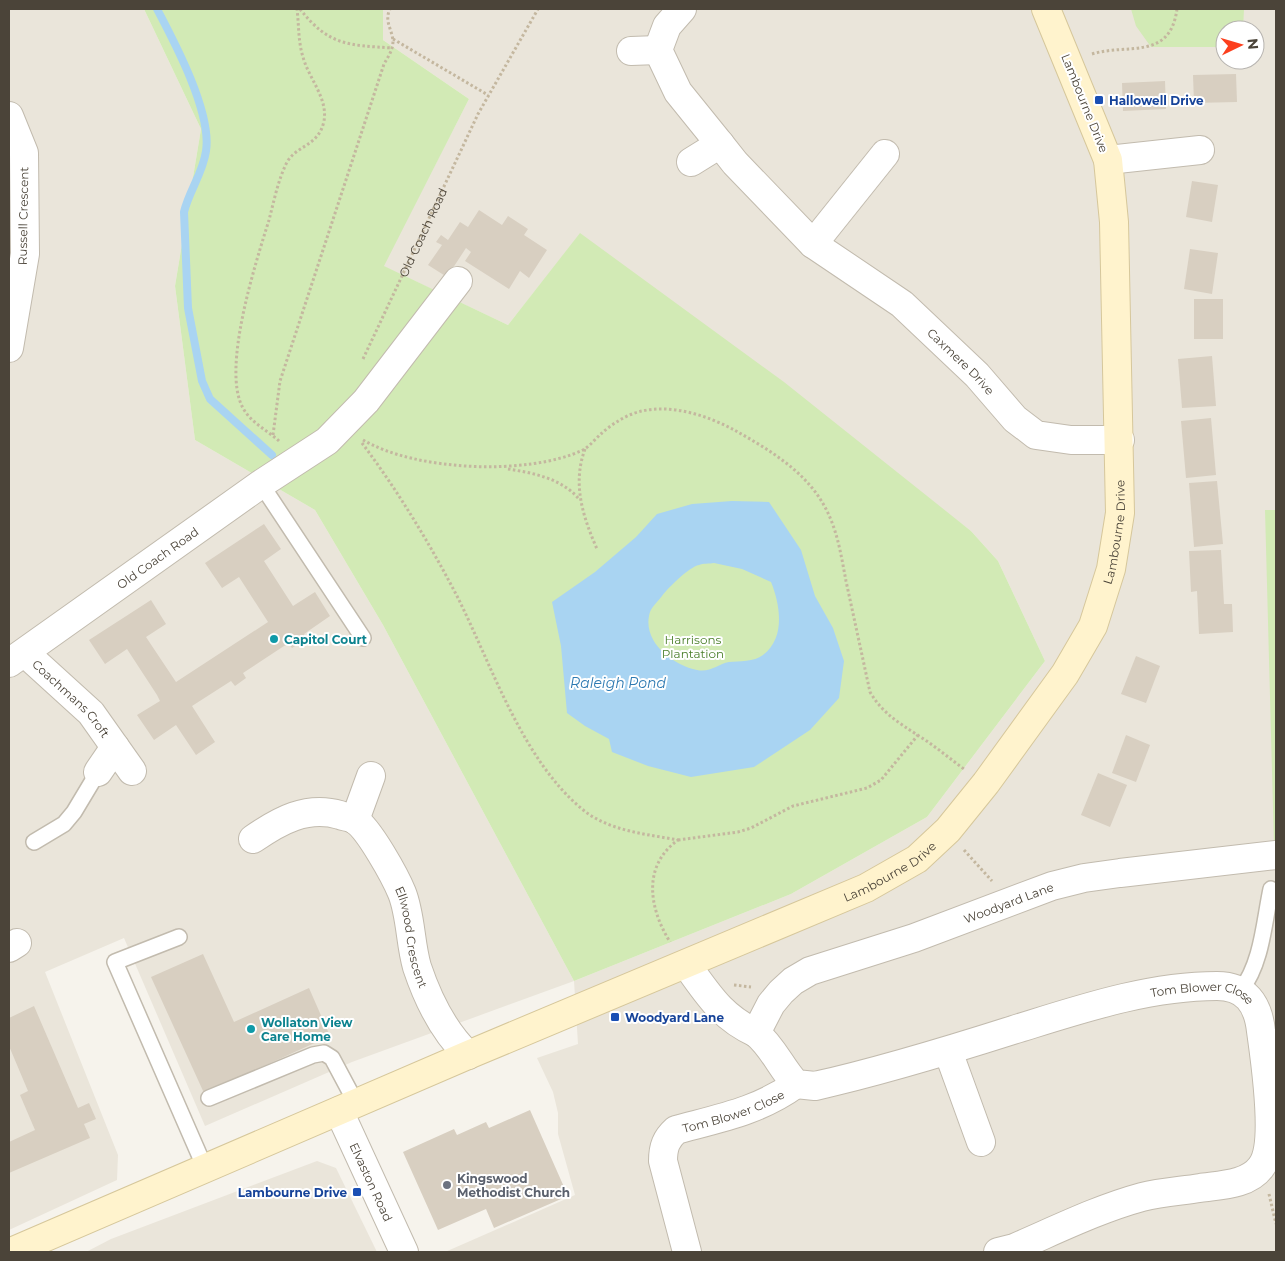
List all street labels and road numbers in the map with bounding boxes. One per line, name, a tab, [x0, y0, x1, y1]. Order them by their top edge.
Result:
street label: Lambourne Drive	[1058, 51, 1112, 155]
street label: Russell Crescent	[15, 167, 31, 265]
street label: Old Coach Road	[395, 185, 450, 279]
street label: Caxmere Drive	[925, 325, 998, 398]
street label: Lambourne Drive	[1099, 480, 1128, 586]
street label: Old Coach Road	[114, 523, 201, 592]
street label: Coachmans Croft	[29, 656, 113, 740]
street label: Lambourne Drive	[841, 838, 939, 904]
street label: Woodyard Lane	[961, 879, 1055, 926]
street label: Ellwood Crescent	[392, 884, 431, 990]
street label: Tom Blower Close	[1149, 978, 1258, 1007]
street label: Tom Blower Close	[680, 1086, 787, 1136]
street label: Elvaston Road	[347, 1140, 396, 1224]

